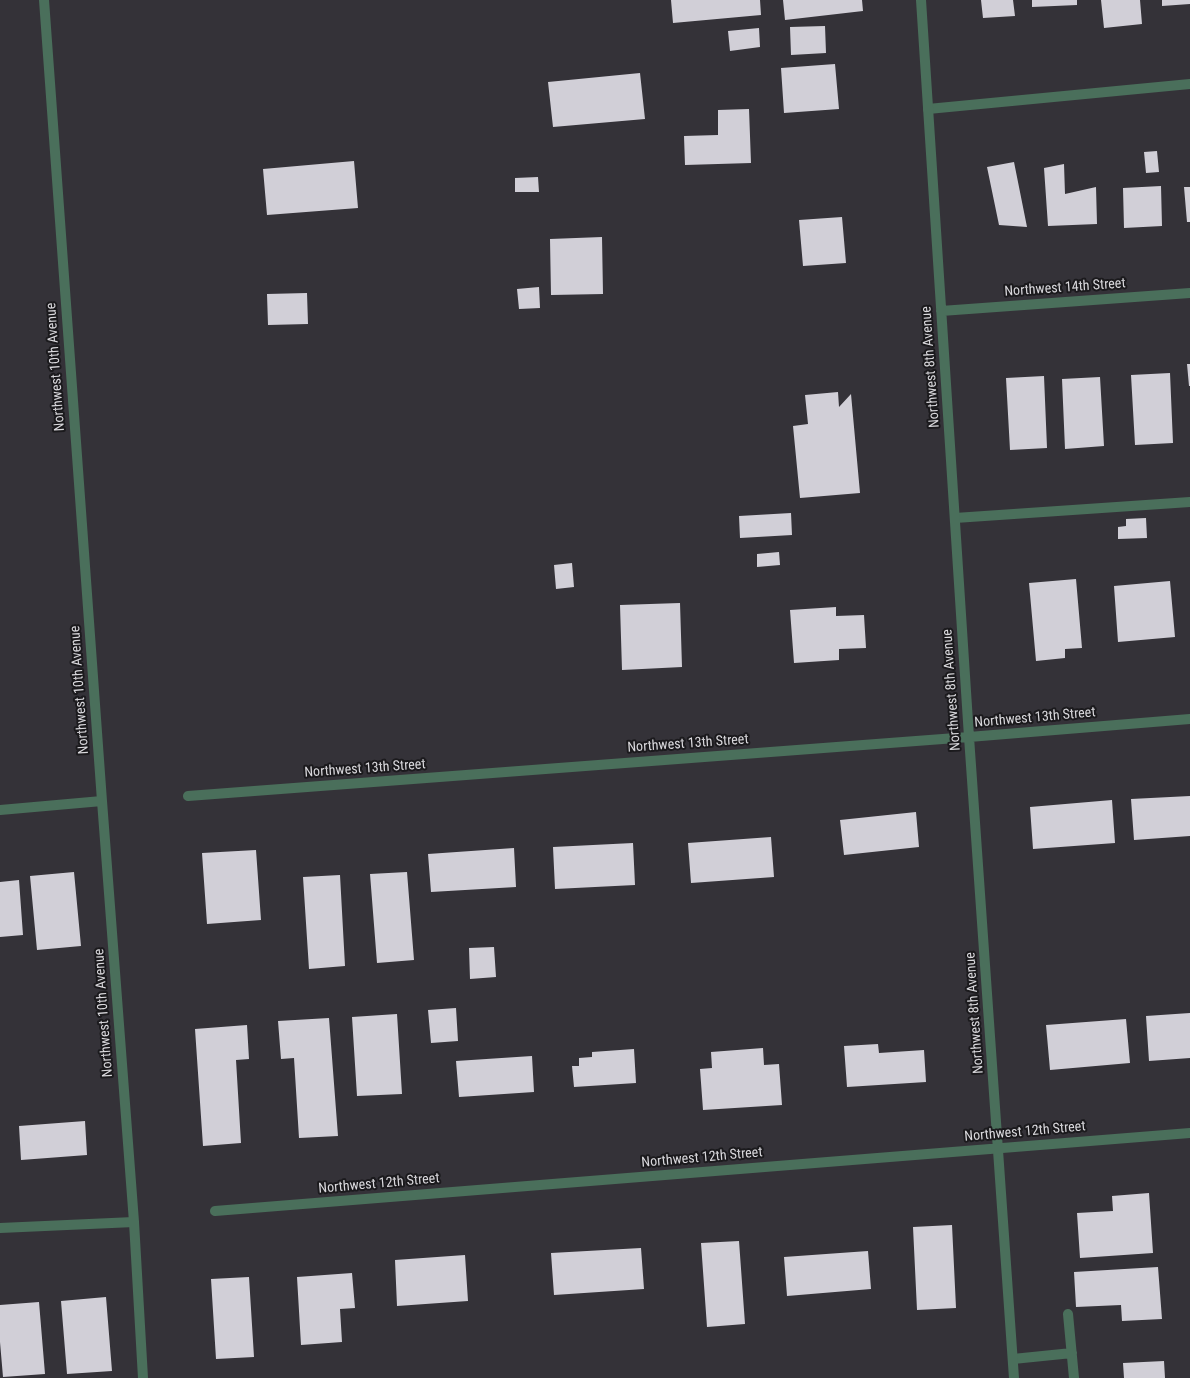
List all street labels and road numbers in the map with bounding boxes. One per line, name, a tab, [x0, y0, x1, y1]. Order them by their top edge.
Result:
street label: Northwest 14th Street	[1004, 275, 1126, 301]
street label: Northwest 10th Avenue	[43, 302, 69, 432]
street label: Northwest 8th Avenue	[918, 306, 944, 428]
street label: Northwest 10th Avenue	[67, 625, 93, 755]
street label: Northwest 8th Avenue	[939, 629, 965, 751]
street label: Northwest 13th Street	[974, 704, 1096, 732]
street label: Northwest 13th Street	[627, 731, 749, 757]
street label: Northwest 13th Street	[304, 756, 426, 782]
street label: Northwest 10th Avenue	[91, 948, 117, 1078]
street label: Northwest 8th Avenue	[962, 952, 988, 1074]
street label: Northwest 12th Street	[964, 1118, 1086, 1146]
street label: Northwest 12th Street	[641, 1144, 763, 1172]
street label: Northwest 12th Street	[318, 1170, 440, 1198]

